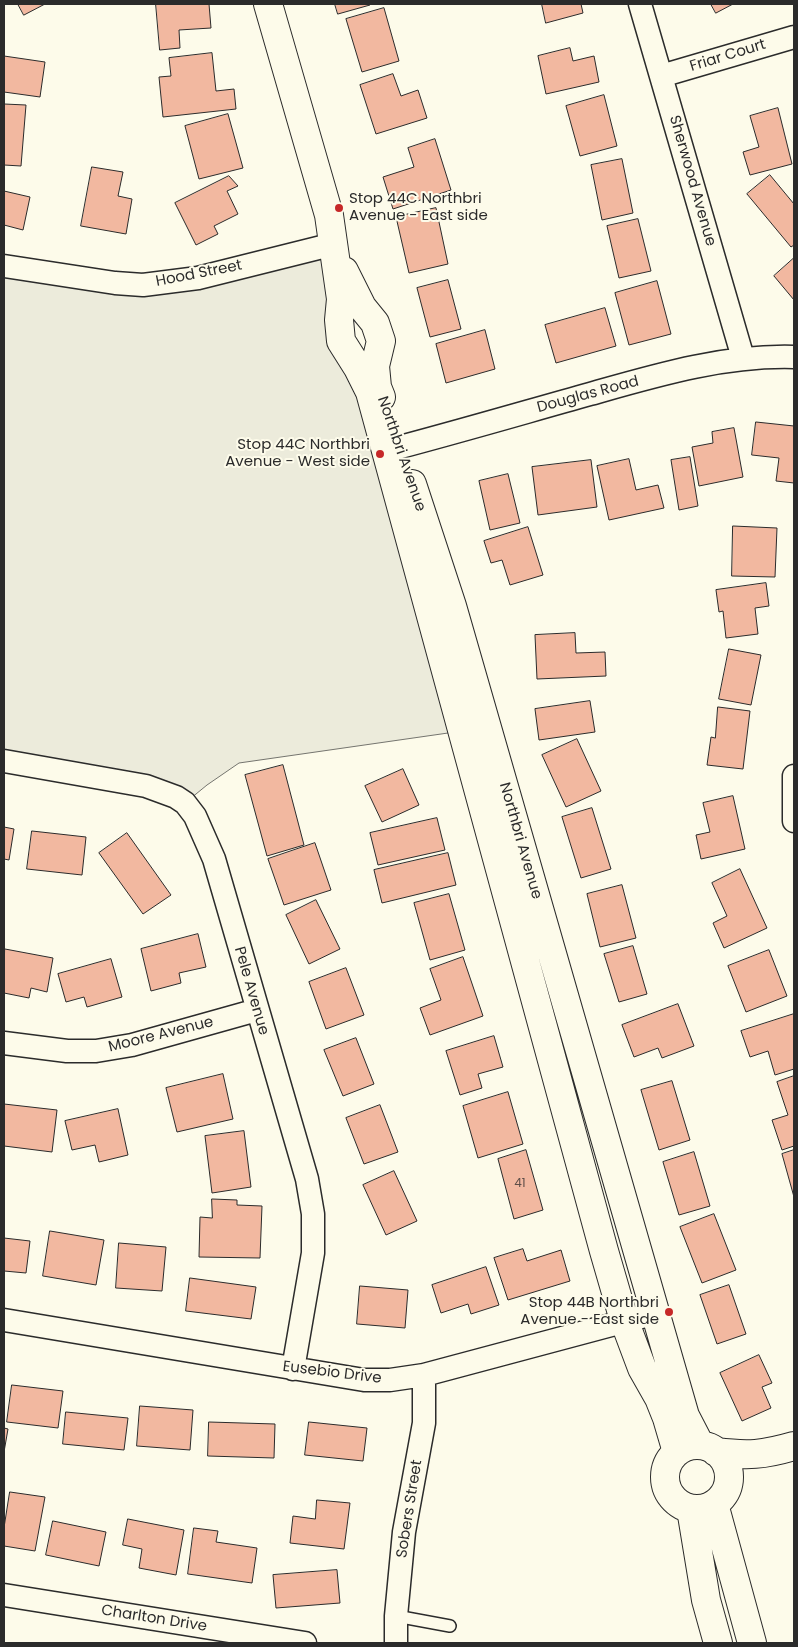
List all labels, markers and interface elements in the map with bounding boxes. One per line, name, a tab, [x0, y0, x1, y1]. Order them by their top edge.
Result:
street label: Friar Court	[688, 36, 768, 76]
street label: Sherwood Avenue	[665, 114, 719, 248]
place label: Stop 44C Northbri Avenue - East side	[349, 190, 488, 225]
marker: Stop 44C Northbri Avenue - East side	[333, 202, 345, 214]
street label: Hood Street	[154, 257, 244, 291]
street label: Douglas Road	[535, 373, 641, 417]
street label: Northbri Avenue	[373, 394, 429, 514]
place label: Stop 44C Northbri Avenue - West side	[225, 436, 370, 471]
marker: Stop 44C Northbri Avenue - West side	[374, 448, 386, 460]
street label: Northbri Avenue	[495, 781, 545, 901]
street label: Pele Avenue	[230, 945, 272, 1037]
street label: Moore Avenue	[107, 1013, 215, 1057]
house number: 41	[514, 1177, 526, 1191]
place label: Stop 44B Northbri Avenue - East side	[520, 1294, 659, 1329]
marker: Stop 44B Northbri Avenue - East side	[663, 1306, 675, 1318]
street label: Eusebio Drive	[282, 1358, 382, 1388]
street label: Sobers Street	[393, 1459, 427, 1559]
street label: Charlton Drive	[100, 1602, 208, 1636]

